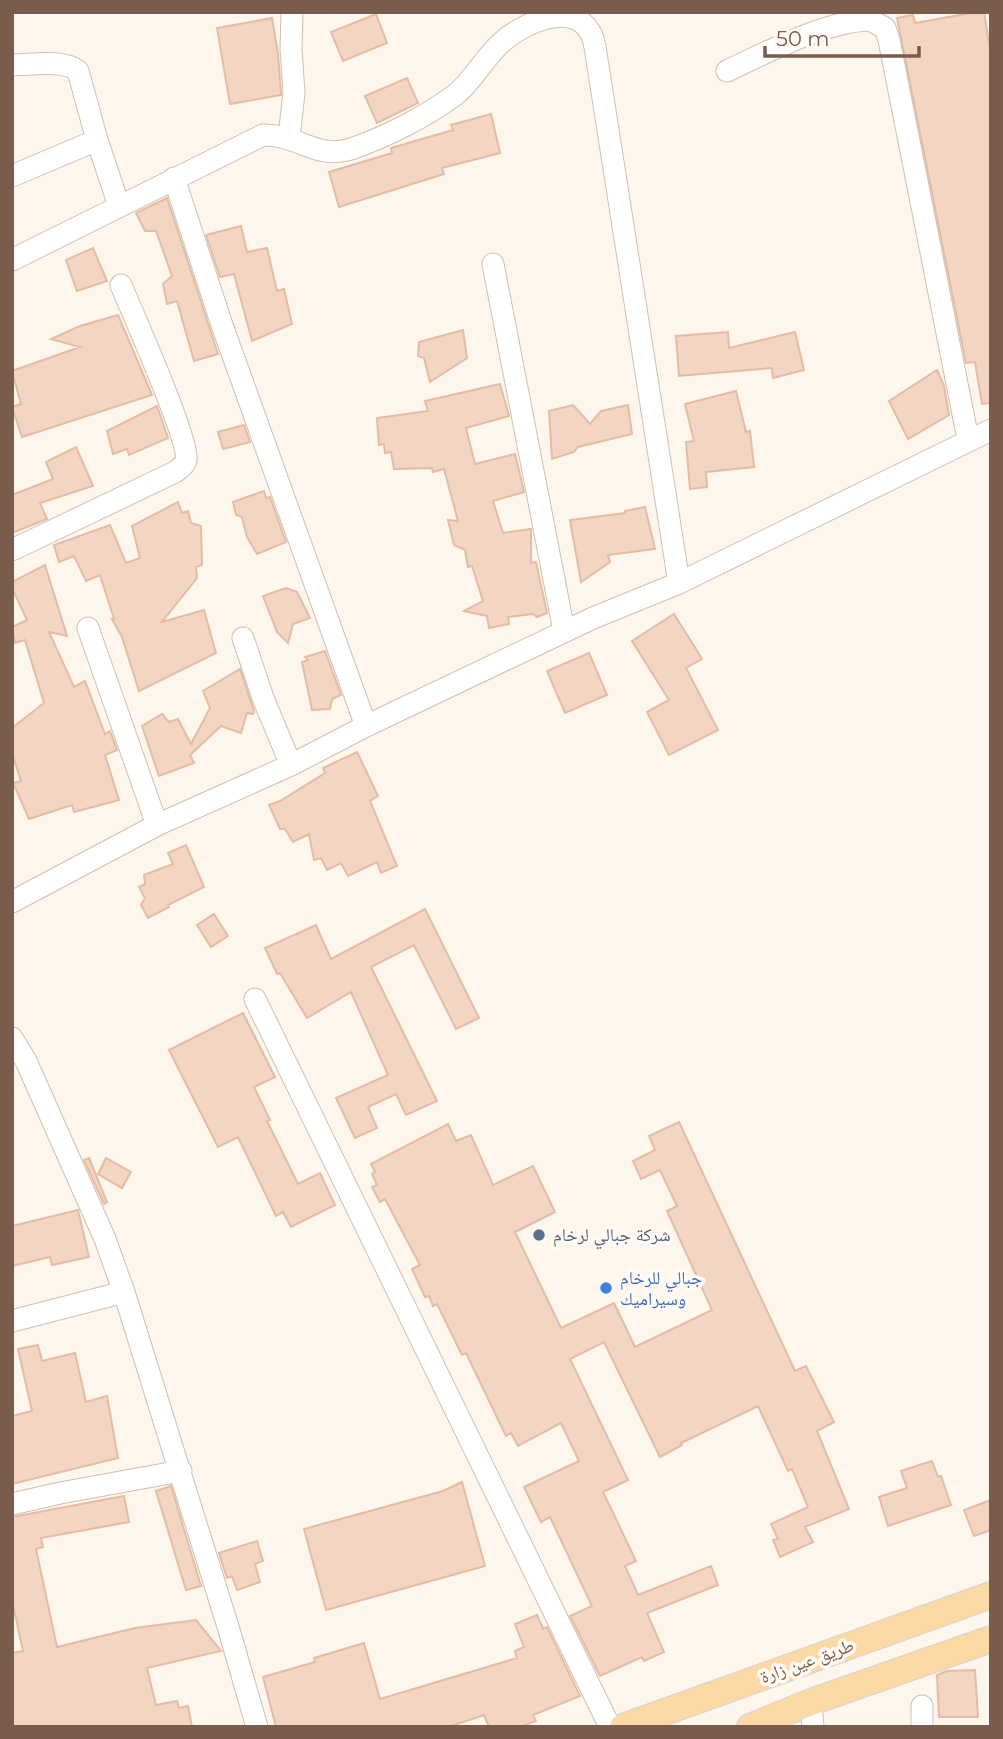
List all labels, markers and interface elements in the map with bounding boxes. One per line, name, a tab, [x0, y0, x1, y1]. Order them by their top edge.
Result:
scale bar	[765, 14, 919, 58]
text: 50 m	[776, 26, 830, 51]
place label: شركة جبالي لرخام	[553, 1224, 671, 1250]
marker: شركة جبالي لرخام	[531, 1227, 547, 1243]
place label: جبالي للرخام وسيراميك	[620, 1267, 702, 1310]
marker: جبالي للرخام وسيراميك	[598, 1280, 614, 1296]
street label: طريق عين زارة	[757, 1634, 857, 1688]

